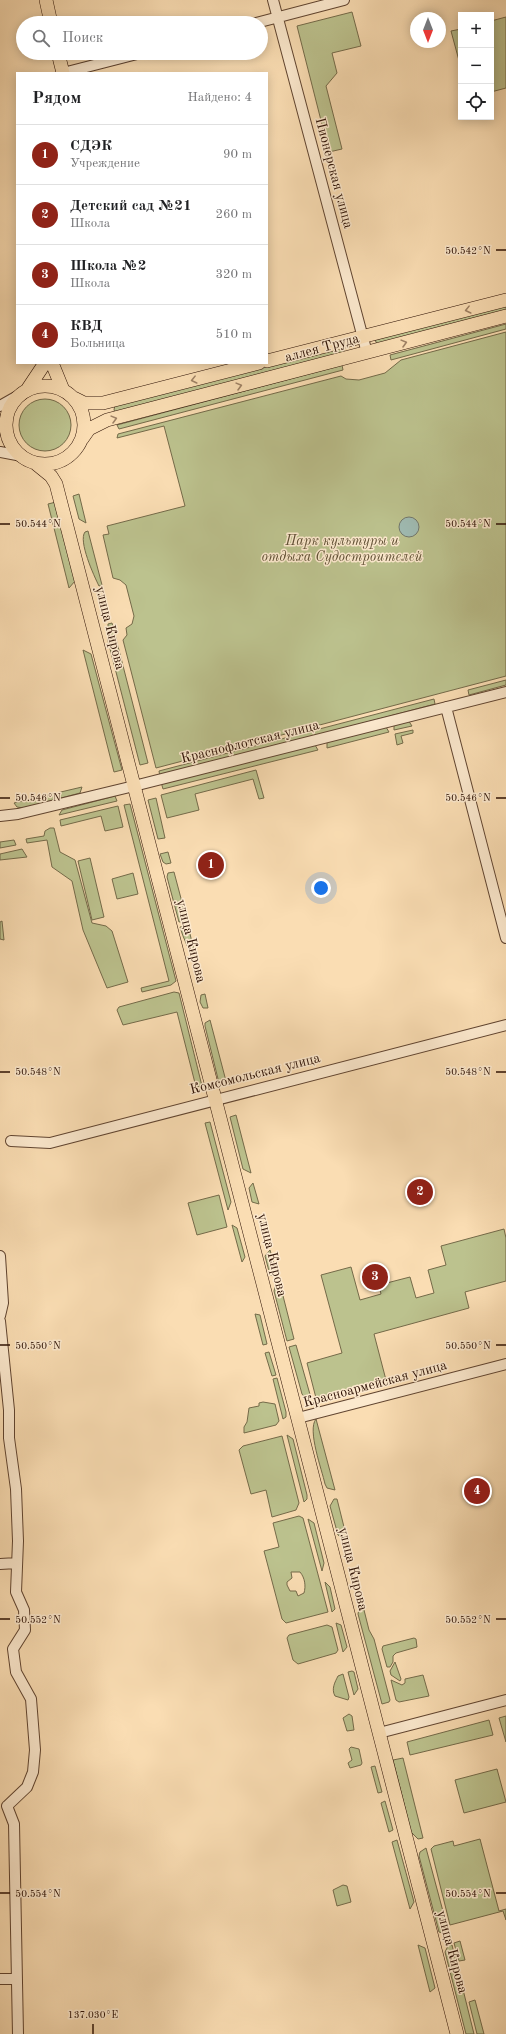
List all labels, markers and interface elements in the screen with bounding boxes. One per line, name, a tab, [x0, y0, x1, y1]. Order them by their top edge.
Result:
north arrow	[410, 12, 446, 48]
map controls	[458, 12, 494, 120]
button: +	[458, 12, 494, 48]
search box	[16, 16, 268, 60]
icon: search	[30, 27, 52, 49]
text: Поиск	[62, 31, 103, 46]
button: −	[458, 48, 494, 84]
button: locate	[458, 84, 494, 120]
text: Рядом	[32, 90, 81, 107]
text: Найдено: 4	[188, 91, 252, 104]
street label: Пионерская улица	[312, 116, 356, 230]
text: СДЭК	[70, 139, 112, 154]
text: 1	[41, 148, 49, 161]
text: 90 m	[223, 148, 252, 161]
text: Учреждение	[70, 157, 140, 170]
text: Детский сад №21	[70, 199, 192, 214]
text: 2	[41, 208, 49, 221]
text: 260 m	[215, 208, 252, 221]
text: Школа	[70, 217, 110, 230]
text: 50.542°N	[445, 246, 491, 256]
text: Школа №2	[70, 259, 146, 274]
text: 3	[41, 268, 49, 281]
text: 320 m	[215, 268, 252, 281]
text: Школа	[70, 277, 110, 290]
one-way arrow	[465, 305, 471, 313]
text: КВД	[70, 319, 102, 334]
text: 4	[41, 328, 49, 341]
text: 510 m	[215, 328, 252, 341]
street label: аллея Труда	[283, 331, 361, 365]
text: Больница	[70, 337, 125, 350]
one-way arrow	[401, 339, 408, 347]
one-way arrow	[191, 375, 197, 383]
one-way arrow	[236, 382, 243, 391]
one-way arrow	[110, 415, 117, 424]
text: 50.544°N	[15, 519, 61, 529]
text: 50.544°N	[445, 519, 491, 529]
park label: Парк культуры и отдыха Судостроителей	[262, 534, 422, 565]
street label: улица Кирова	[93, 585, 127, 671]
street label: Краснофлотская улица	[179, 718, 321, 767]
text: 50.546°N	[15, 793, 61, 803]
text: 50.546°N	[445, 793, 491, 803]
pin: 1	[198, 850, 224, 880]
your location	[311, 878, 331, 898]
street label: улица Кирова	[174, 898, 208, 984]
street label: Комсомольская улица	[188, 1051, 322, 1097]
text: 50.548°N	[15, 1067, 61, 1077]
text: 50.548°N	[445, 1067, 491, 1077]
pin: 2	[407, 1177, 433, 1207]
street label: улица Кирова	[255, 1212, 289, 1298]
pin: 3	[362, 1262, 388, 1292]
text: 50.550°N	[15, 1341, 61, 1351]
text: 50.550°N	[445, 1341, 491, 1351]
street label: Красноармейская улица	[302, 1358, 449, 1410]
pin: 4	[464, 1476, 490, 1506]
street label: улица Кирова	[336, 1526, 370, 1612]
text: 50.552°N	[15, 1615, 61, 1625]
text: 50.552°N	[445, 1615, 491, 1625]
text: 50.554°N	[15, 1889, 61, 1899]
text: 50.554°N	[445, 1889, 491, 1899]
street label: улица Кирова	[434, 1909, 470, 1995]
text: 137.030°E	[68, 2010, 118, 2020]

